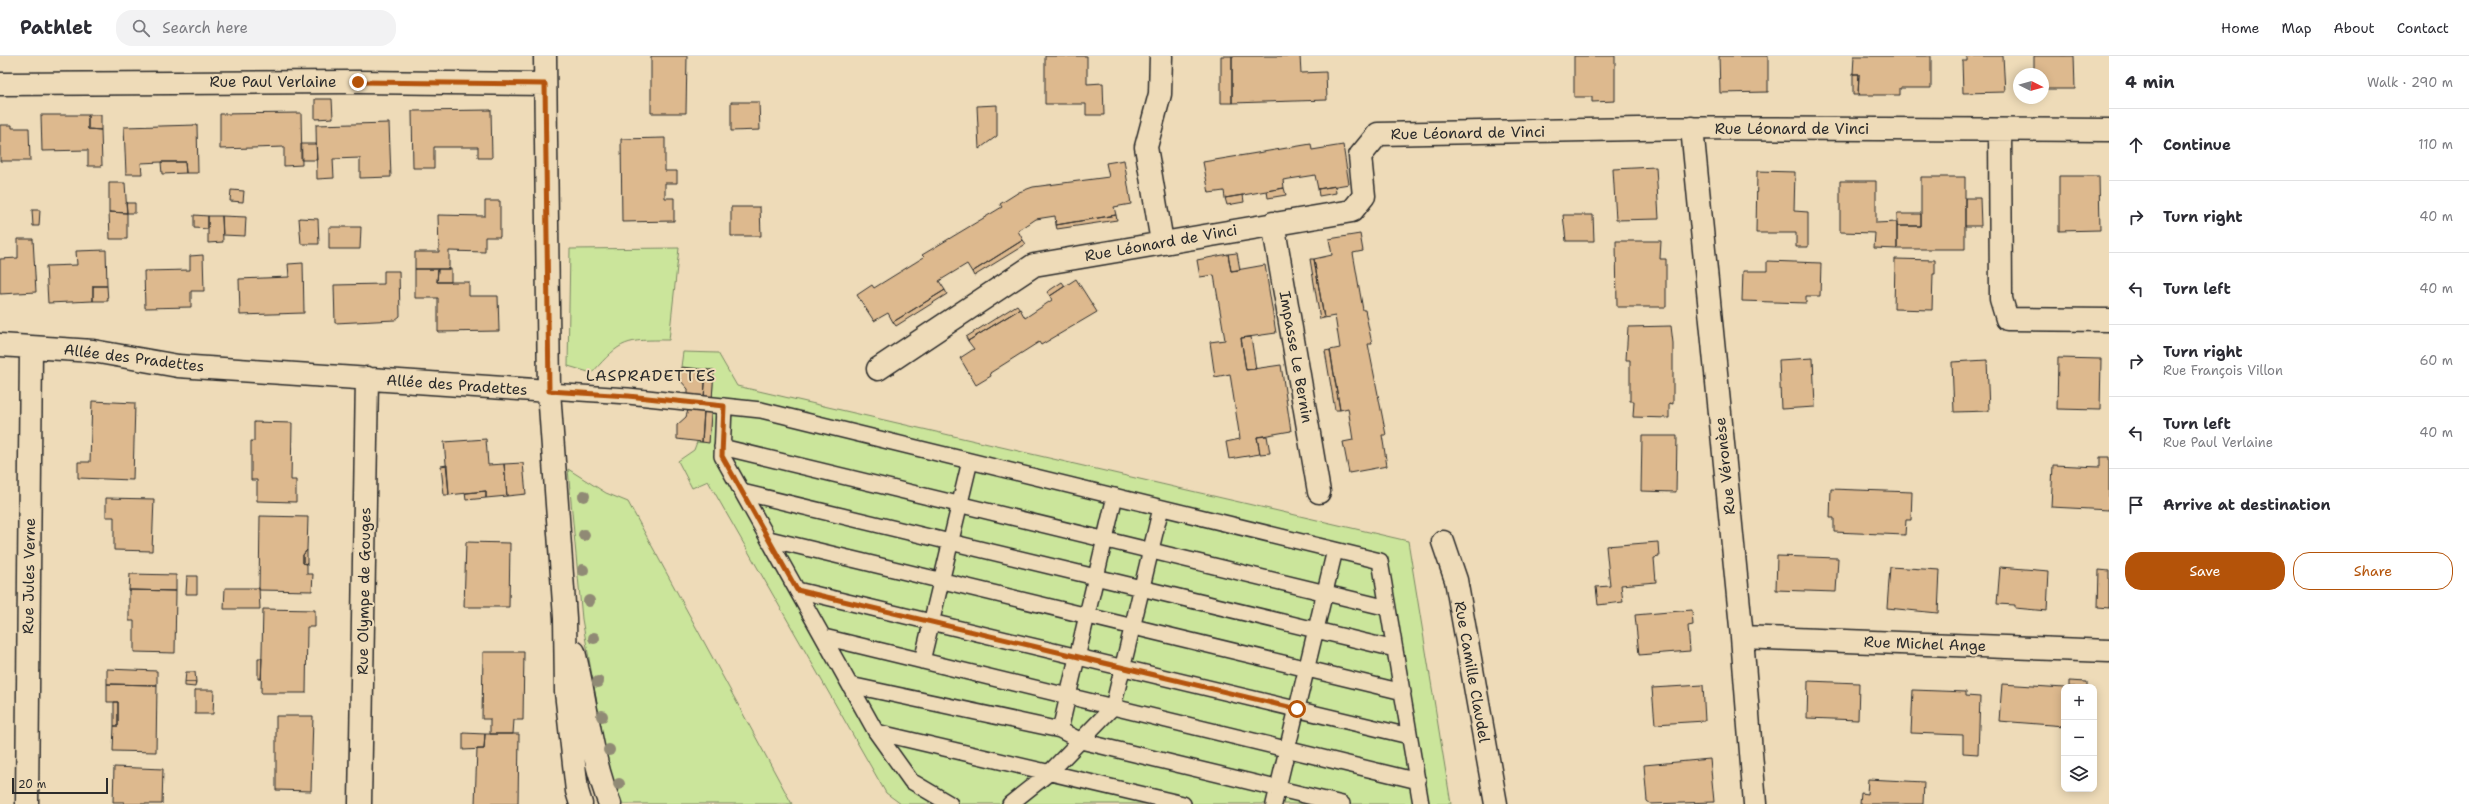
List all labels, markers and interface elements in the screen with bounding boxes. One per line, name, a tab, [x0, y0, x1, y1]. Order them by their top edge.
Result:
search box	[116, 10, 396, 46]
text: Pathlet	[20, 15, 92, 40]
icon: search	[130, 17, 152, 39]
text: Search here	[162, 18, 248, 38]
text: Home	[2221, 19, 2260, 37]
text: Map	[2282, 19, 2312, 37]
text: About	[2334, 19, 2375, 37]
text: Contact	[2397, 19, 2449, 37]
north arrow	[2013, 68, 2049, 104]
text: 4 min	[2125, 71, 2175, 93]
street label: Rue Paul Verlaine	[210, 72, 336, 92]
route end	[349, 73, 367, 91]
text: Walk · 290 m	[2367, 74, 2453, 91]
street label: Rue Léonard de Vinci	[1715, 119, 1869, 139]
street label: Rue Léonard de Vinci	[1391, 122, 1545, 144]
icon: ahead	[2125, 134, 2147, 156]
text: Continue	[2163, 135, 2231, 155]
text: 110 m	[2418, 136, 2453, 153]
icon: right	[2125, 206, 2147, 228]
text: Turn right	[2163, 207, 2243, 227]
text: 40 m	[2419, 208, 2453, 225]
street label: Rue Léonard de Vinci	[1083, 220, 1239, 266]
icon: left	[2125, 278, 2147, 300]
text: Turn left	[2163, 279, 2231, 299]
text: 40 m	[2419, 280, 2453, 297]
street label: Impasse Le Bernin	[1275, 289, 1317, 425]
street label: Allée des Pradettes	[63, 339, 205, 377]
text: Turn right	[2163, 342, 2243, 362]
icon: right	[2125, 350, 2147, 372]
text: 60 m	[2420, 352, 2453, 369]
text: Rue François Villon	[2163, 362, 2283, 379]
district label: LASPRADETTES	[586, 365, 716, 386]
street label: Allée des Pradettes	[386, 370, 528, 400]
text: Turn left	[2163, 414, 2231, 434]
street label: Rue Véronèse	[1710, 416, 1740, 516]
icon: left	[2125, 422, 2147, 444]
text: 40 m	[2419, 424, 2453, 441]
text: Rue Paul Verlaine	[2163, 434, 2273, 451]
icon: arrive	[2125, 494, 2147, 516]
text: Arrive at destination	[2163, 495, 2331, 515]
street label: Rue Olympe de Gouges	[353, 507, 375, 675]
street label: Rue Jules Verne	[18, 518, 40, 634]
button: Save	[2125, 552, 2285, 590]
button: Share	[2293, 552, 2453, 590]
street label: Rue Camille Claudel	[1450, 600, 1494, 745]
street label: Rue Michel Ange	[1863, 632, 1987, 656]
map controls	[2061, 684, 2097, 792]
button: +	[2061, 684, 2097, 720]
route start	[1288, 700, 1306, 718]
button: −	[2061, 720, 2097, 756]
button: layers	[2061, 756, 2097, 792]
scale bar	[12, 776, 108, 795]
text: 20 m	[18, 777, 46, 792]

